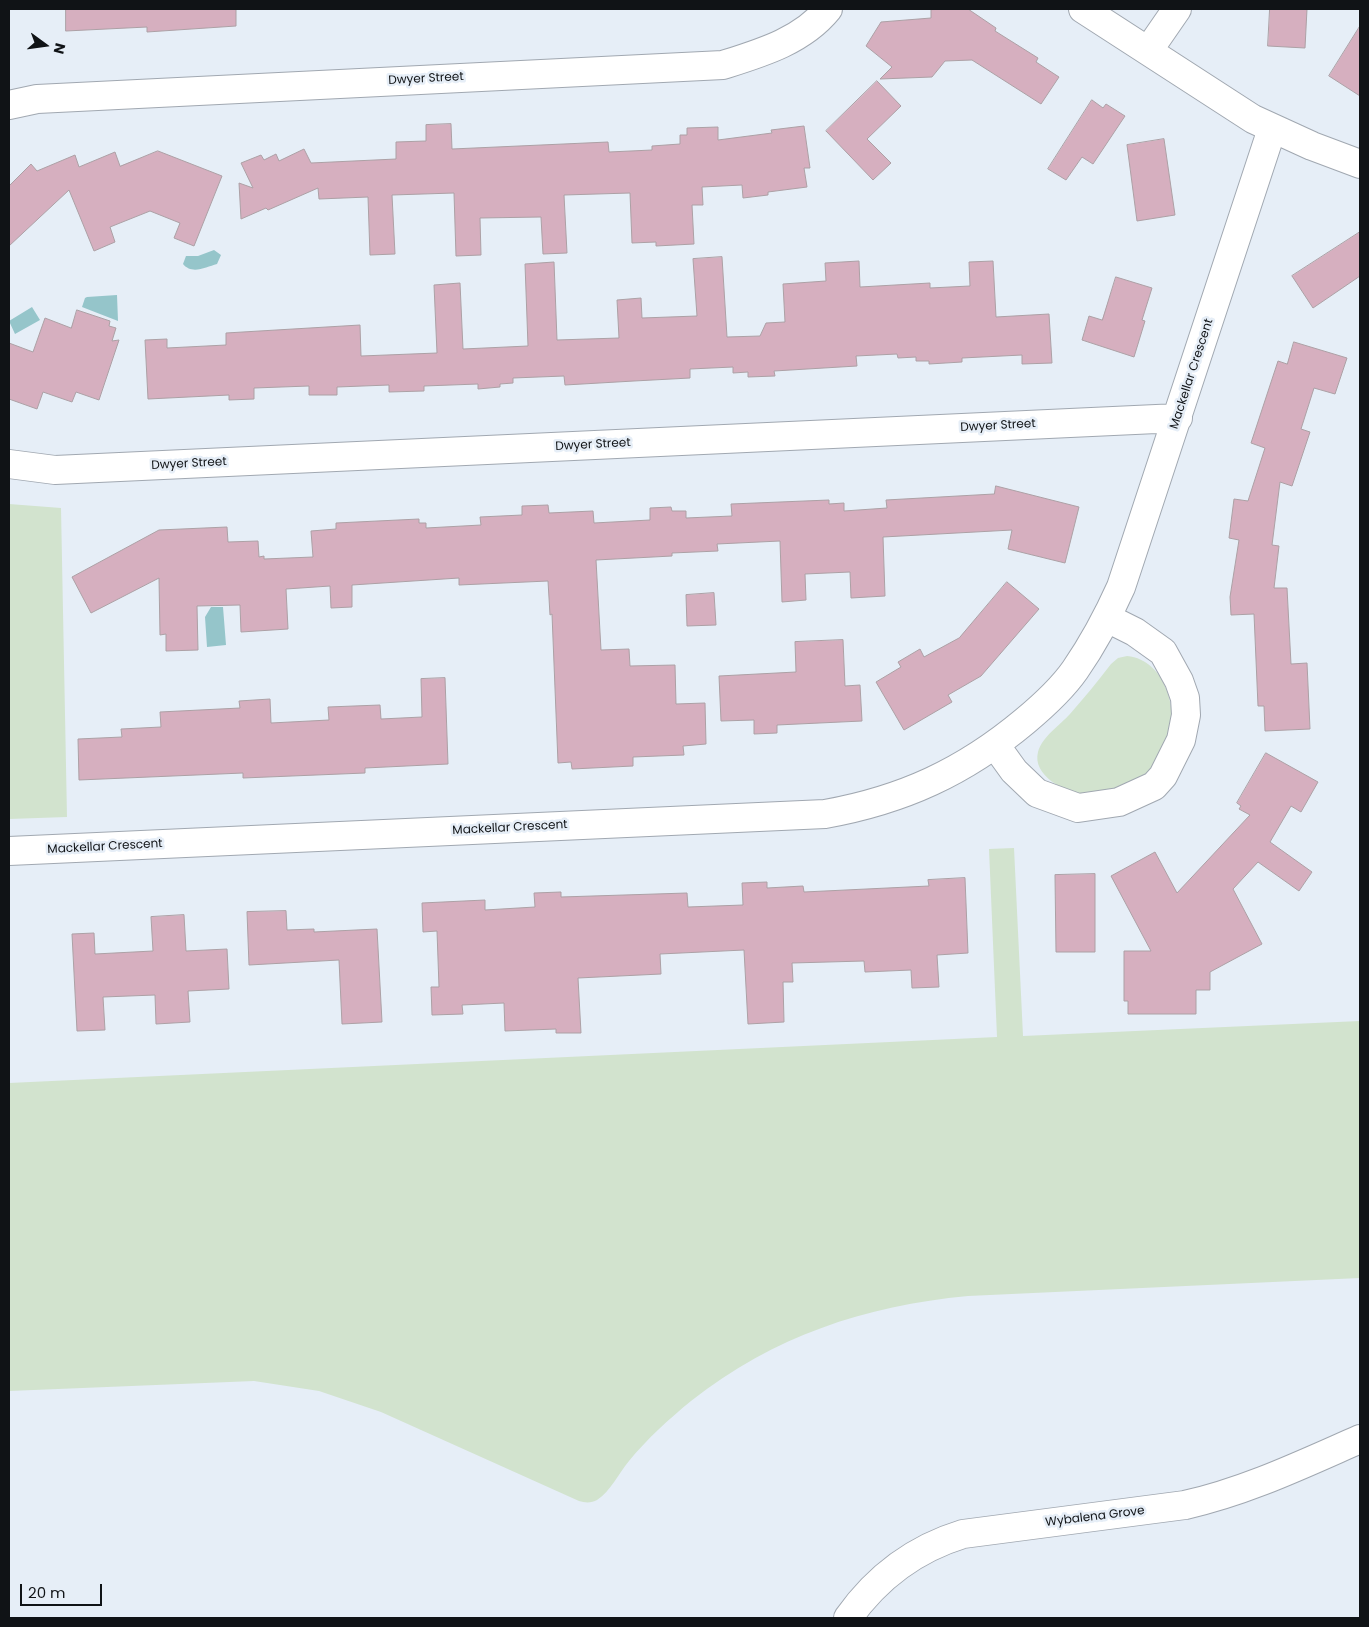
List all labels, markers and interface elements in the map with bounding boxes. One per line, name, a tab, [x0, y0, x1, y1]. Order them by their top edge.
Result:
north arrow	[20, 20, 70, 70]
text: N	[49, 41, 71, 56]
street label: Dwyer Street	[388, 70, 464, 88]
street label: Mackellar Crescent	[1167, 317, 1217, 431]
street label: Dwyer Street	[960, 417, 1036, 435]
street label: Dwyer Street	[555, 436, 631, 454]
street label: Dwyer Street	[151, 455, 227, 473]
street label: Mackellar Crescent	[452, 818, 568, 838]
street label: Mackellar Crescent	[47, 837, 163, 857]
street label: Wybalena Grove	[1045, 1504, 1145, 1530]
scale bar	[22, 1574, 105, 1606]
text: 20 m	[28, 1582, 66, 1603]

